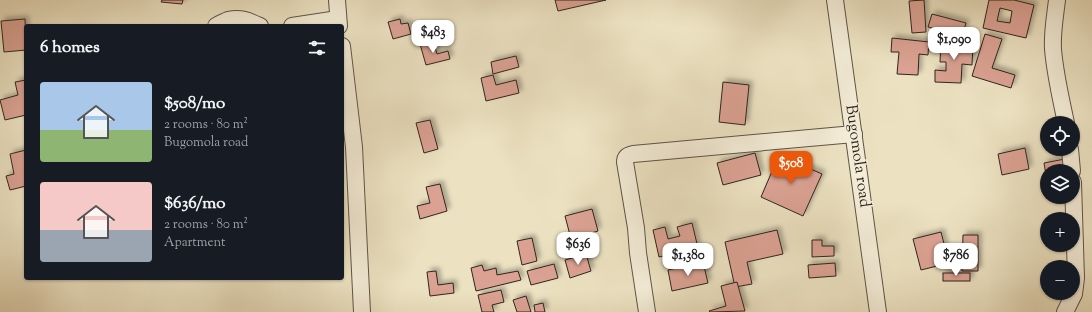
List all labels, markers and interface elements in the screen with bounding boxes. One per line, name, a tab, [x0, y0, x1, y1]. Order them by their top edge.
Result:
pin: $483	[409, 20, 457, 54]
text: $483	[420, 24, 446, 42]
pin: $1,090	[921, 27, 987, 61]
text: $1,090	[937, 31, 971, 49]
text: 6 homes	[40, 36, 100, 60]
icon: filters	[306, 37, 328, 59]
text: $508/mo	[164, 92, 225, 116]
icon: home	[72, 98, 120, 146]
street label: Bugomola road	[838, 103, 876, 209]
text: 2 rooms · 80 m²	[164, 116, 248, 134]
map controls	[1040, 116, 1080, 300]
button: locate	[1040, 116, 1080, 156]
text: Bugomola road	[164, 134, 248, 152]
pin: $508	[767, 151, 815, 185]
text: $508	[779, 155, 803, 173]
button: layers	[1040, 164, 1080, 204]
text: $636/mo	[164, 192, 225, 216]
icon: home	[72, 198, 120, 246]
button: +	[1040, 212, 1080, 252]
text: 2 rooms · 80 m²	[164, 216, 248, 234]
pin: $636	[554, 232, 602, 266]
text: Apartment	[164, 234, 225, 252]
text: $636	[566, 236, 591, 254]
pin: $1,380	[655, 243, 721, 277]
pin: $786	[932, 243, 980, 277]
text: $1,380	[671, 247, 705, 265]
text: $786	[943, 247, 969, 265]
button: −	[1040, 260, 1080, 300]

